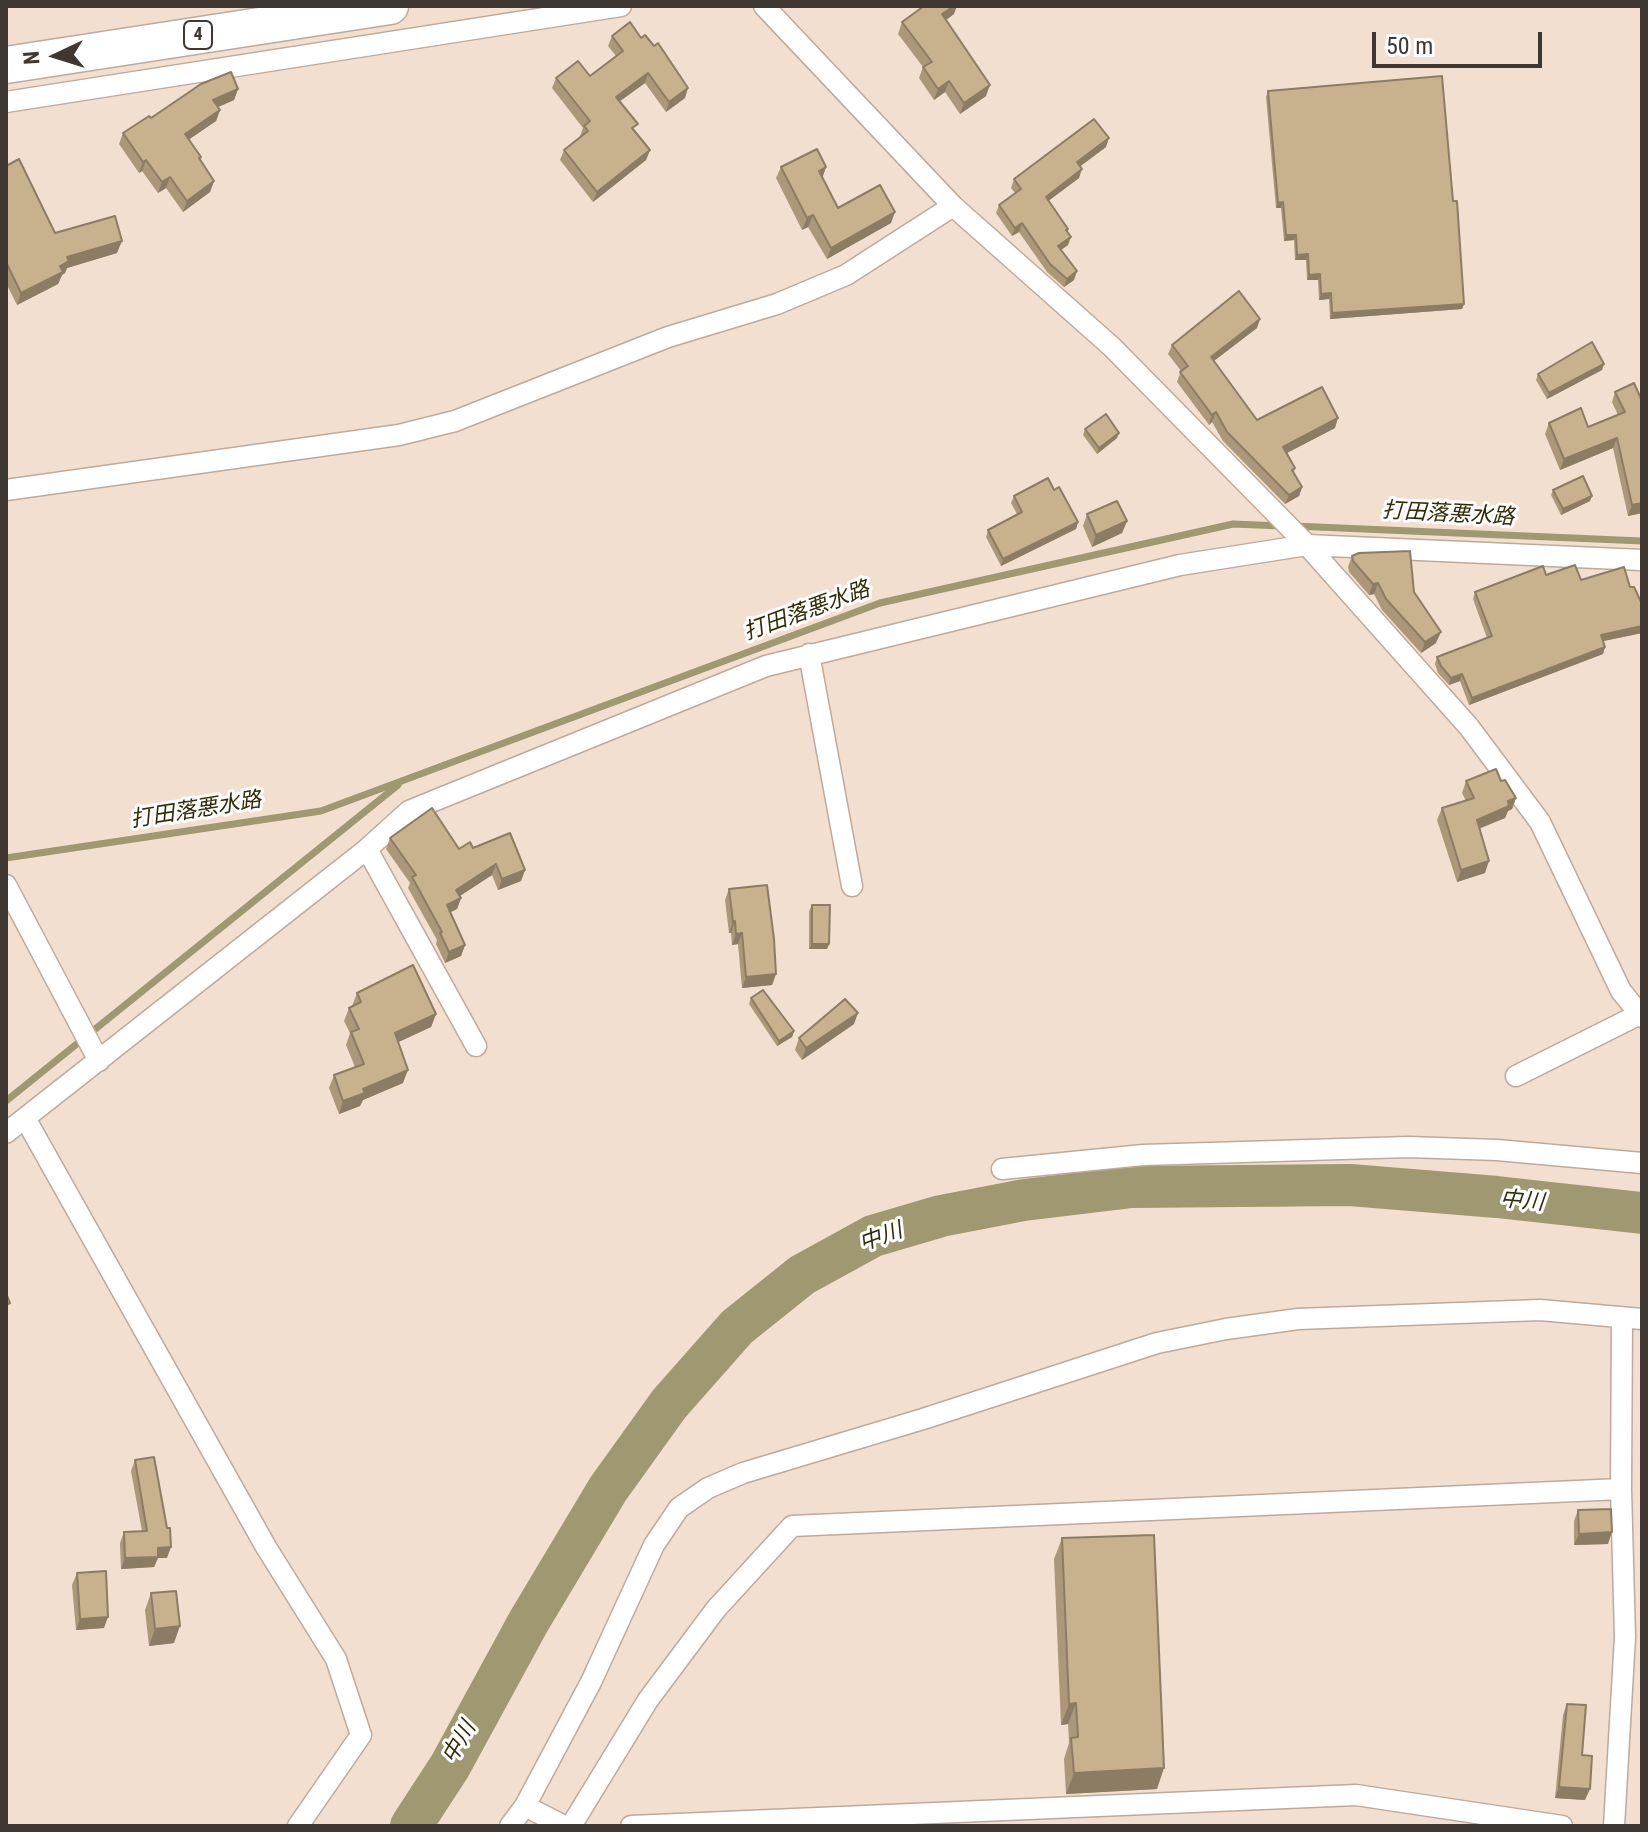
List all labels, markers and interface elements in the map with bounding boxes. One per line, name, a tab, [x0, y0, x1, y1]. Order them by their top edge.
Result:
north arrow	[16, 16, 96, 96]
scale bar	[1376, 16, 1546, 66]
road number: 4	[184, 21, 212, 49]
text: 50 m	[1386, 32, 1433, 60]
text: N	[19, 50, 45, 65]
water label: 打田落悪水路	[1381, 498, 1515, 532]
water label: 打田落悪水路	[740, 577, 874, 647]
water label: 打田落悪水路	[129, 788, 263, 834]
water label: 中川	[1499, 1187, 1545, 1217]
water label: 中川	[856, 1218, 906, 1258]
water label: 中川	[438, 1717, 482, 1769]

